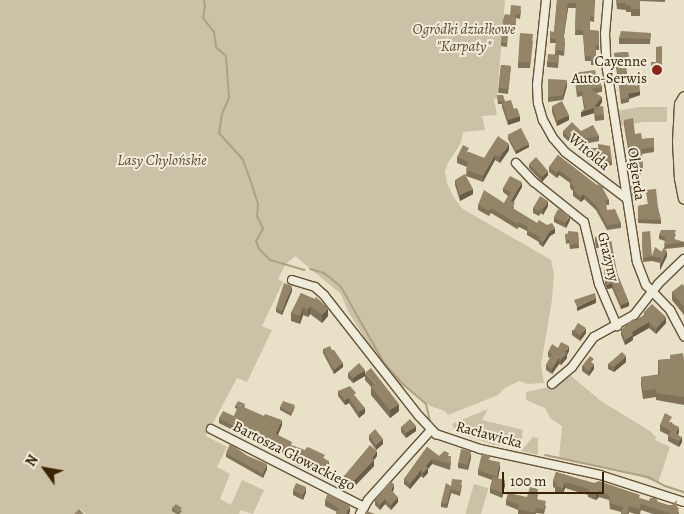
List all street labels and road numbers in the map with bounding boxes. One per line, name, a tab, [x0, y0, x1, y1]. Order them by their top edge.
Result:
street label: Witolda	[565, 129, 613, 175]
street label: Olgierda	[623, 146, 649, 202]
street label: Grażyny	[593, 230, 623, 284]
street label: Bartosza Głowackiego	[230, 417, 358, 495]
street label: Racławicka	[454, 417, 524, 453]

